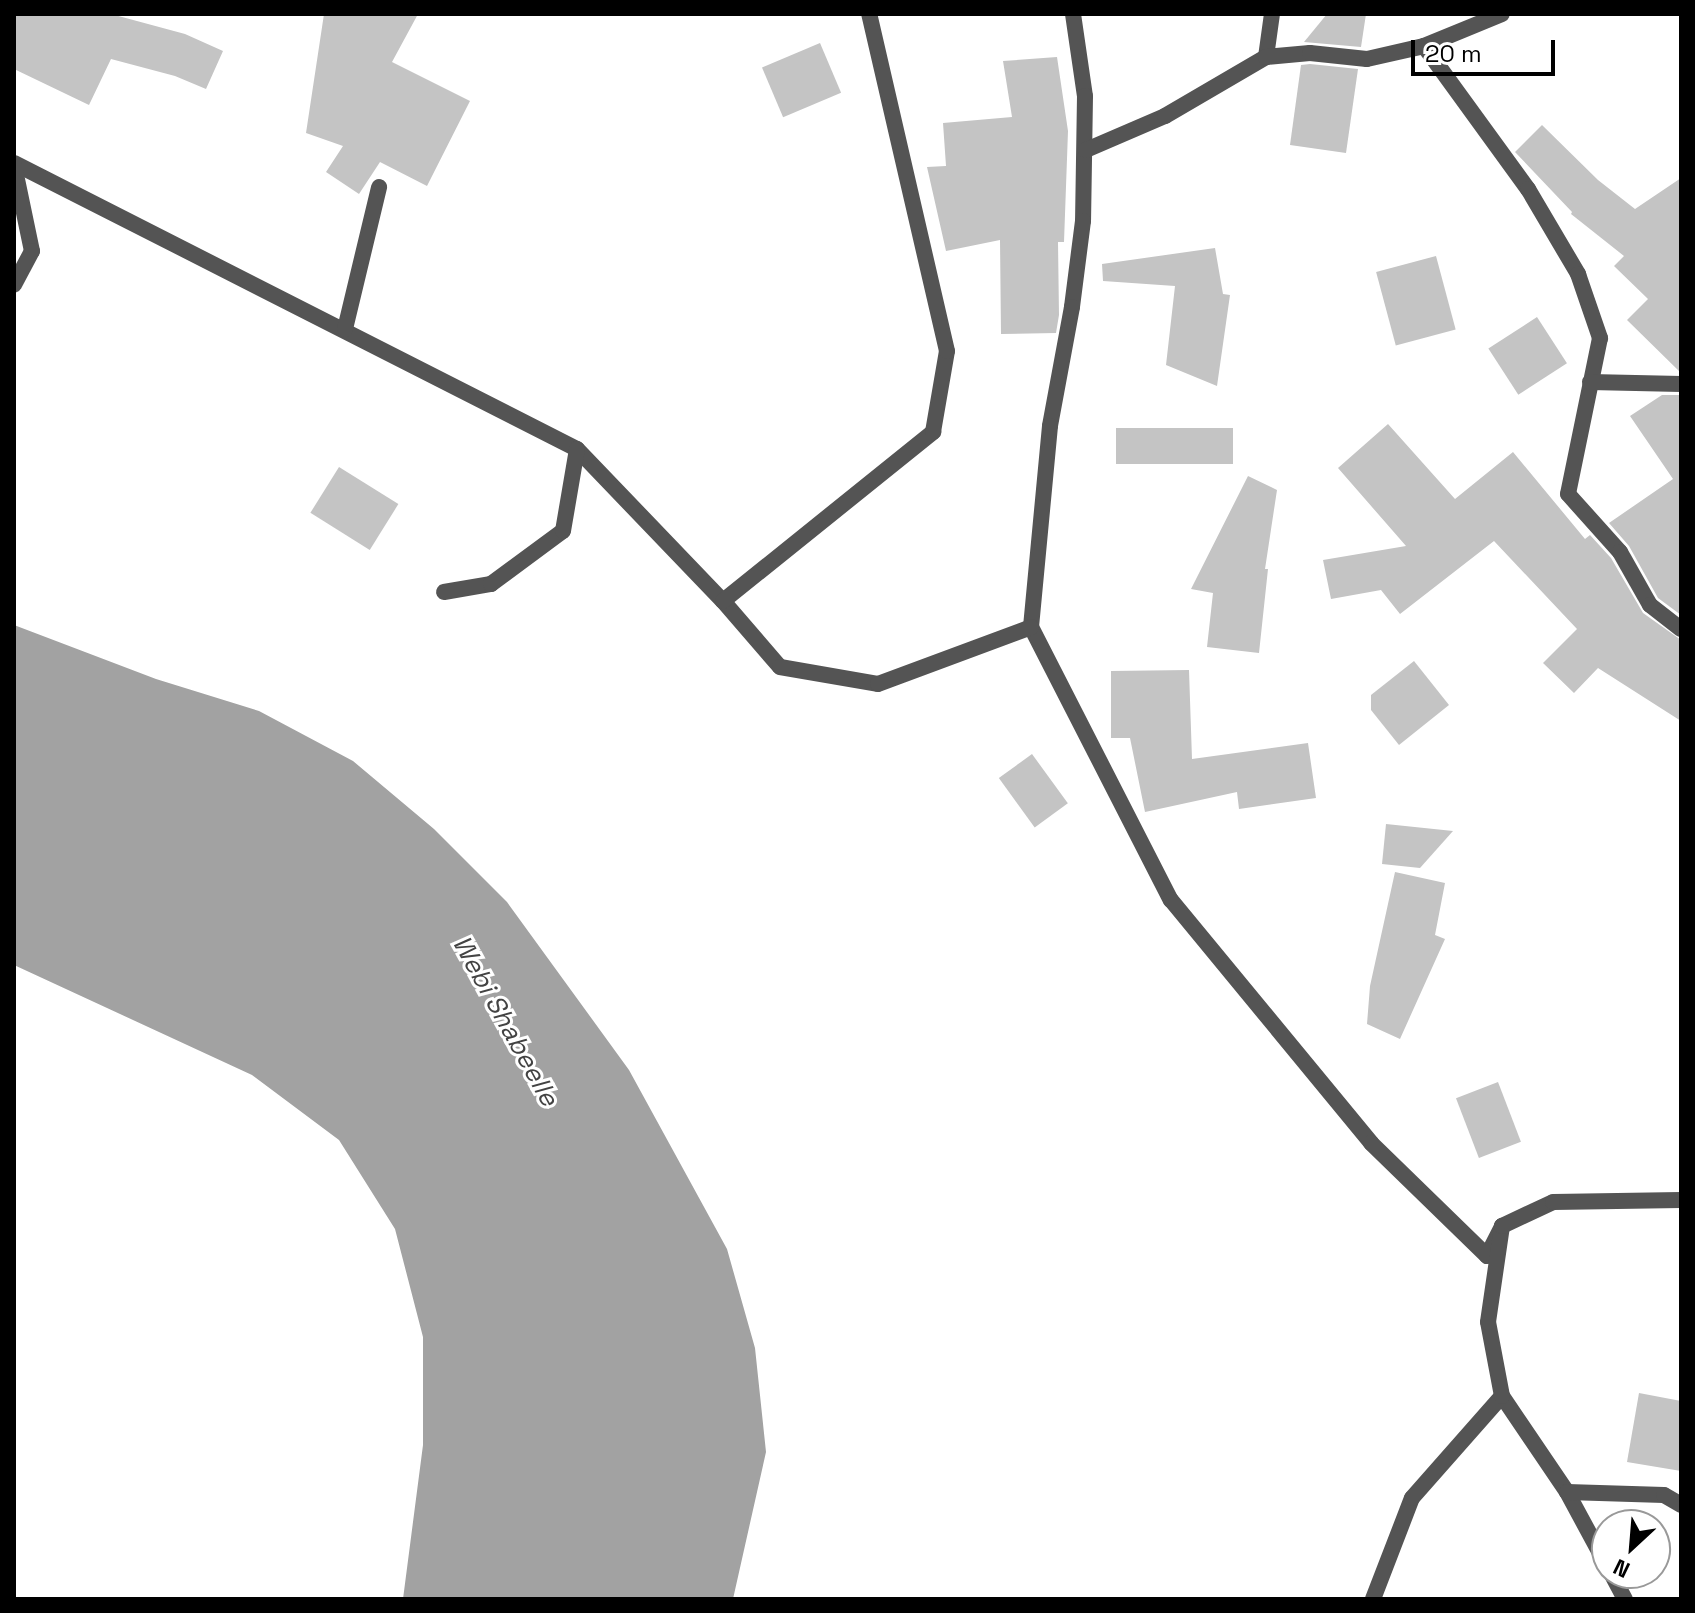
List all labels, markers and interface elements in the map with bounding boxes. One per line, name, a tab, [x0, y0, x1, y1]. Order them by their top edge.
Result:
scale bar	[1415, 24, 1559, 74]
text: 20 m	[1425, 38, 1482, 69]
water label: Webi Shabeelle	[445, 930, 565, 1112]
north arrow	[1591, 1509, 1671, 1589]
text: N	[1609, 1553, 1634, 1585]

